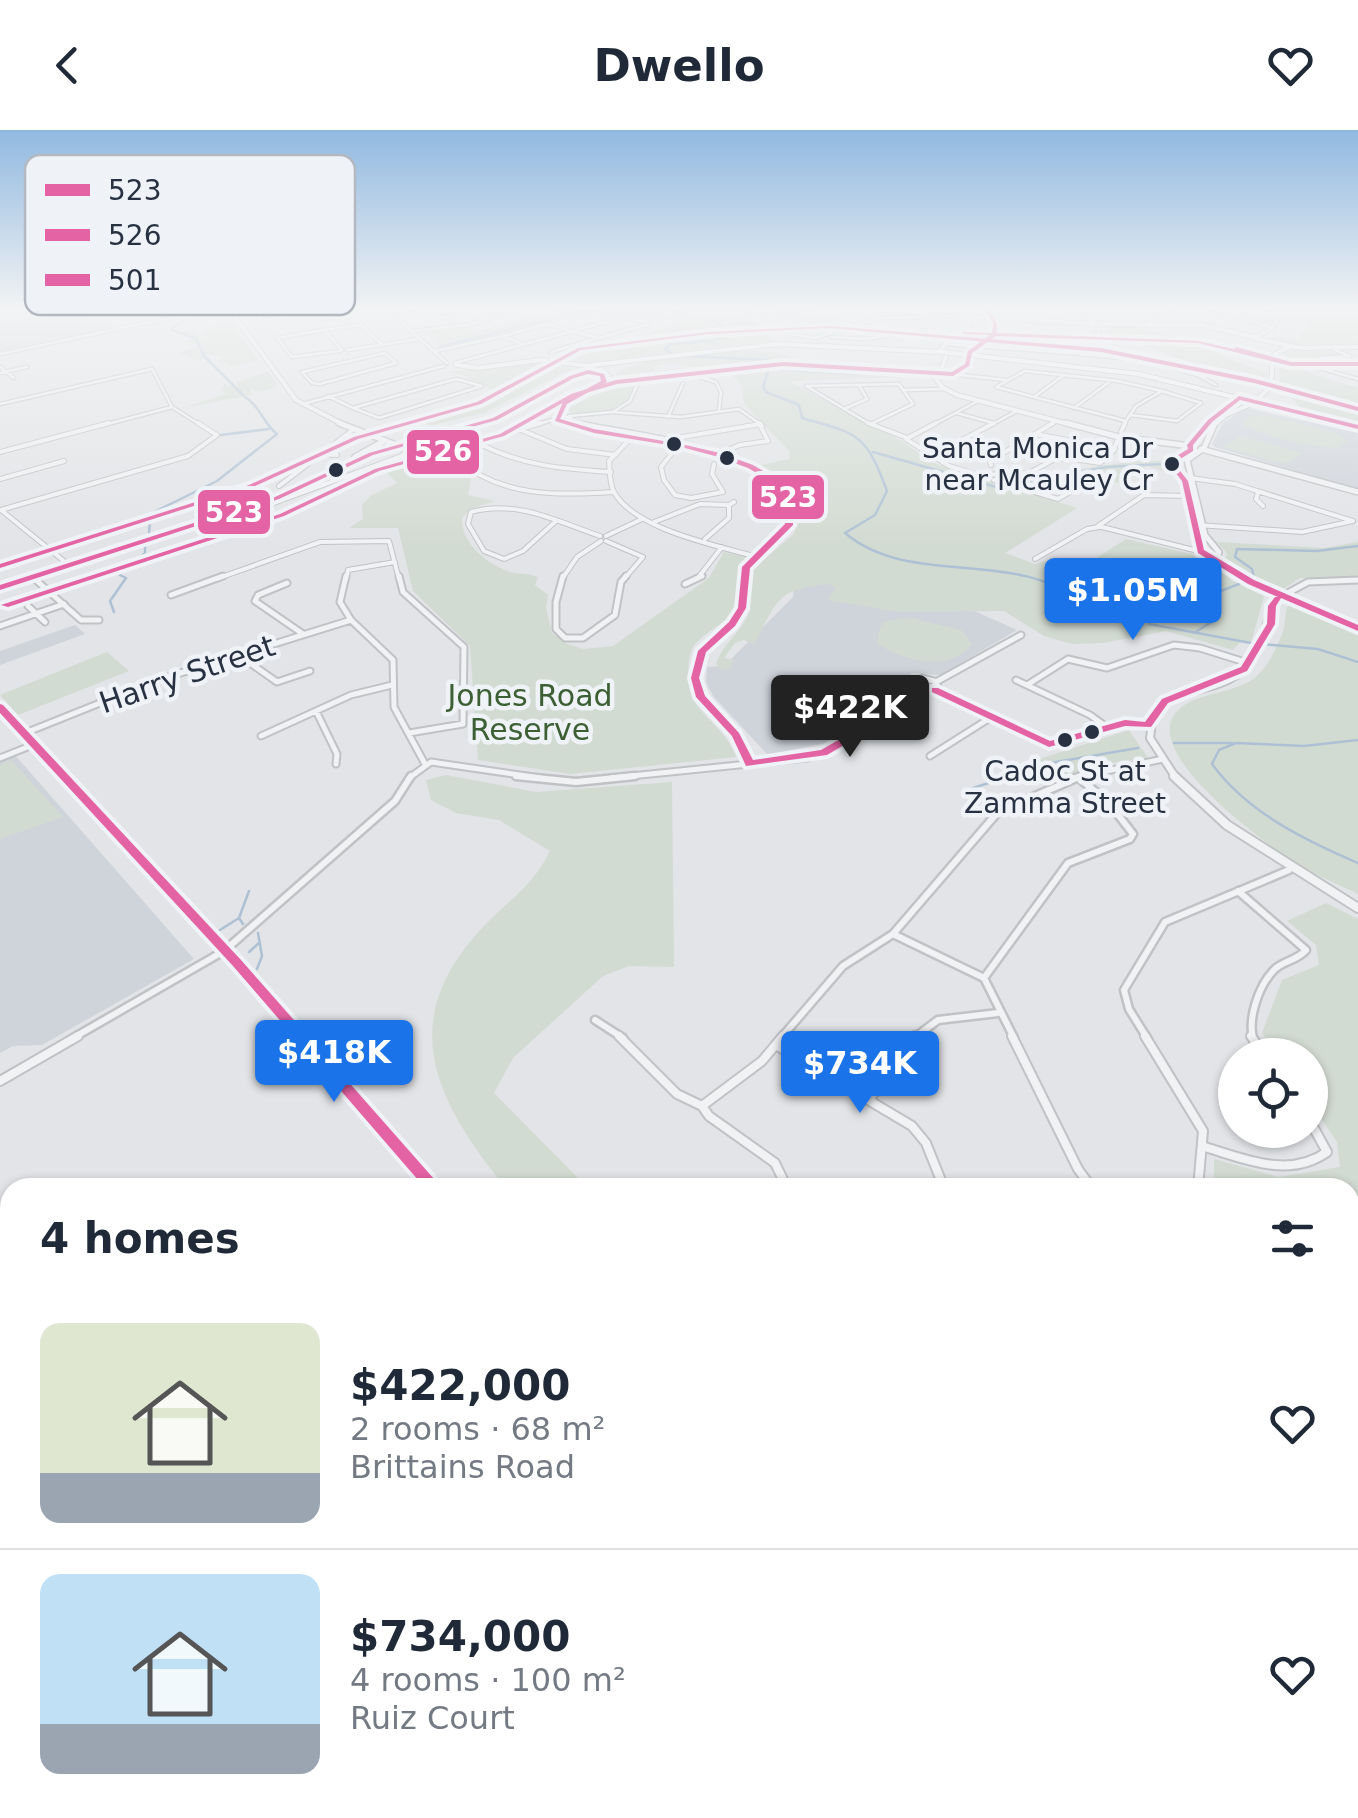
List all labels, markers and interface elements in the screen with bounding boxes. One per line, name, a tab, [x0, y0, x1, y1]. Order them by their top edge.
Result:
icon: back	[40, 38, 95, 93]
icon: heart	[1263, 38, 1318, 93]
text: Dwello	[593, 39, 765, 92]
legend	[25, 155, 355, 315]
text: 523	[108, 174, 161, 207]
text: 526	[108, 219, 161, 252]
text: 501	[108, 264, 161, 297]
line badge: 526	[405, 428, 481, 476]
place label: Santa Monica Dr near Mcauley Cr	[922, 432, 1153, 497]
unlabelled marker	[664, 434, 684, 454]
text: 526	[414, 435, 472, 468]
unlabelled marker	[717, 448, 737, 468]
marker: Santa Monica Dr near Mcauley Cr	[1162, 454, 1182, 474]
unlabelled marker	[326, 460, 346, 480]
line badge: 523	[750, 473, 826, 521]
text: 523	[759, 481, 817, 514]
line badge: 523	[196, 488, 272, 536]
text: 523	[205, 496, 263, 529]
pin: $1.05M	[1052, 558, 1214, 643]
text: $1.05M	[1066, 571, 1200, 609]
street label: Harry Street	[95, 628, 280, 720]
pin: $422K	[780, 675, 920, 760]
park label: Jones Road Reserve	[445, 678, 613, 747]
text: $422K	[793, 688, 907, 726]
unlabelled marker	[1082, 722, 1102, 742]
marker: Cadoc St at Zamma Street	[1055, 730, 1075, 750]
place label: Cadoc St at Zamma Street	[964, 755, 1166, 820]
pin: $418K	[264, 1020, 404, 1105]
pin: $734K	[790, 1031, 930, 1116]
text: $418K	[277, 1033, 391, 1071]
map controls	[1218, 1038, 1328, 1148]
button: locate	[1218, 1038, 1328, 1148]
text: $734K	[803, 1044, 917, 1082]
icon: filters	[1265, 1211, 1320, 1266]
text: 4 homes	[40, 1214, 240, 1263]
text: $422,000	[350, 1361, 571, 1410]
icon: home	[120, 1363, 240, 1483]
icon: heart	[1265, 1396, 1320, 1451]
text: 2 rooms · 68 m²	[350, 1410, 605, 1448]
text: Brittains Road	[350, 1448, 575, 1486]
text: $734,000	[350, 1612, 571, 1661]
icon: home	[120, 1614, 240, 1734]
icon: heart	[1265, 1647, 1320, 1702]
text: 4 rooms · 100 m²	[350, 1661, 626, 1699]
text: Ruiz Court	[350, 1699, 515, 1737]

